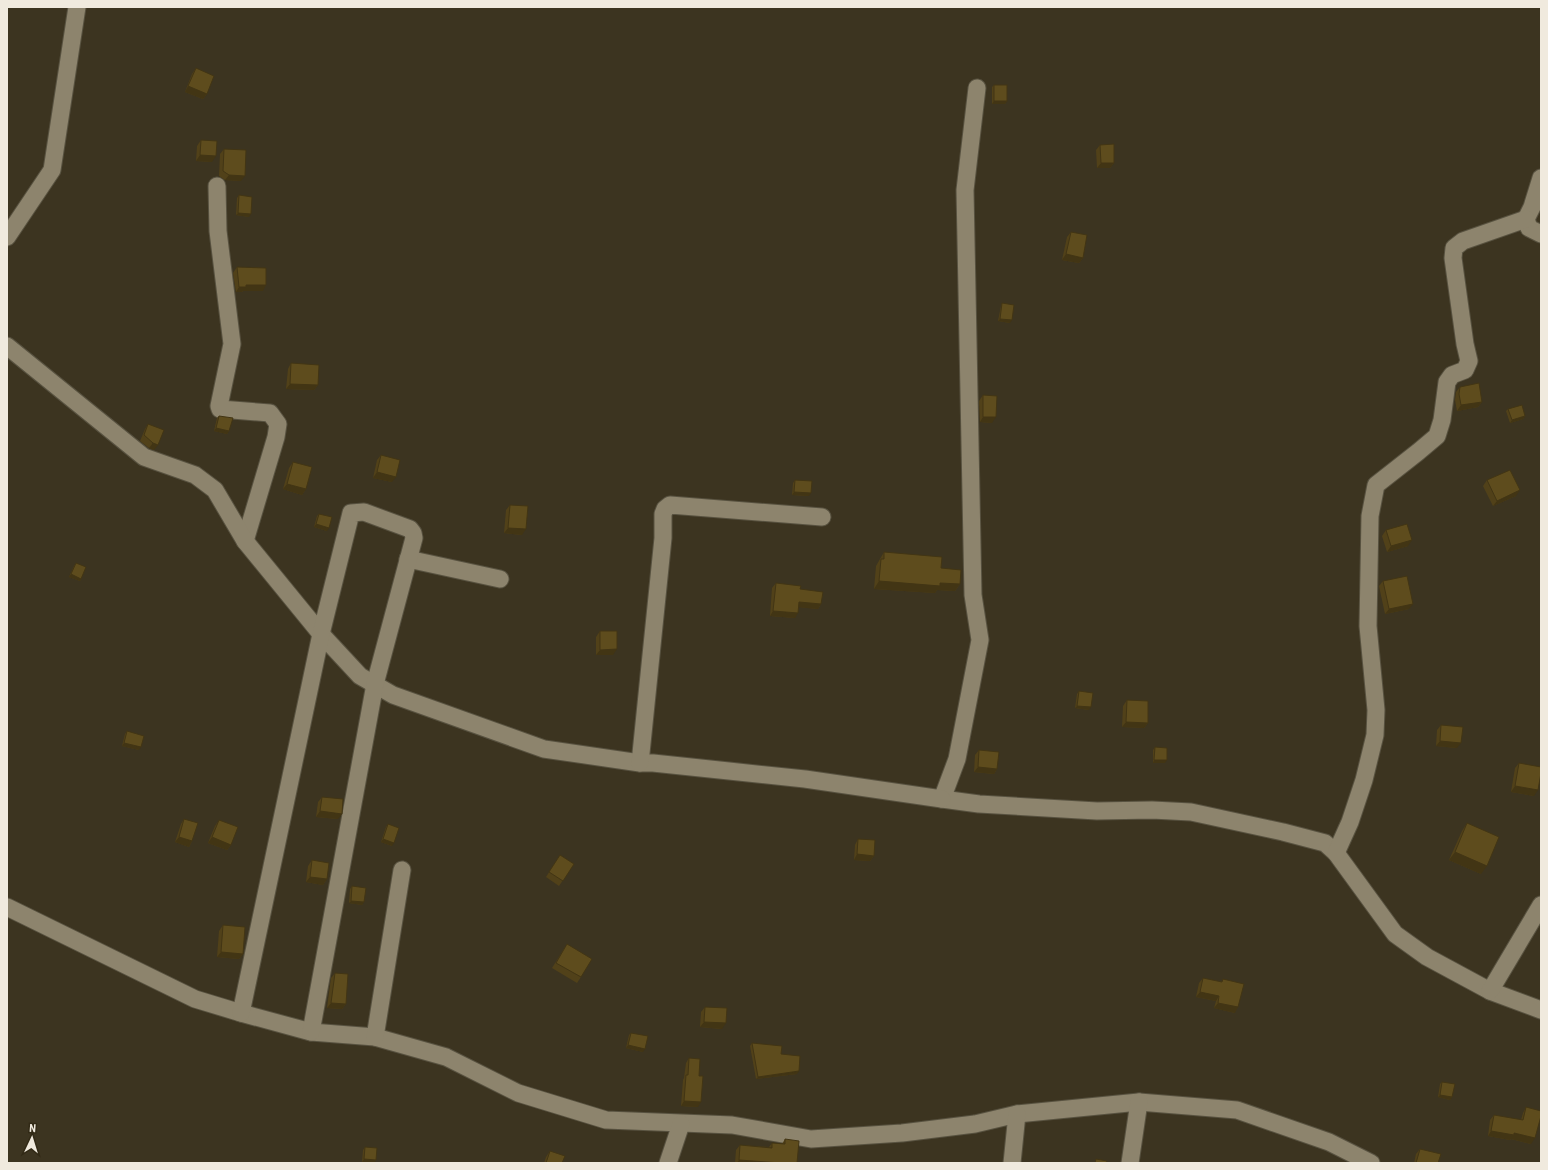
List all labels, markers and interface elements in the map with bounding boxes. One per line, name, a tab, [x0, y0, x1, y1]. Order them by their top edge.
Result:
north arrow	[12, 1118, 52, 1158]
text: N	[29, 1122, 37, 1135]

